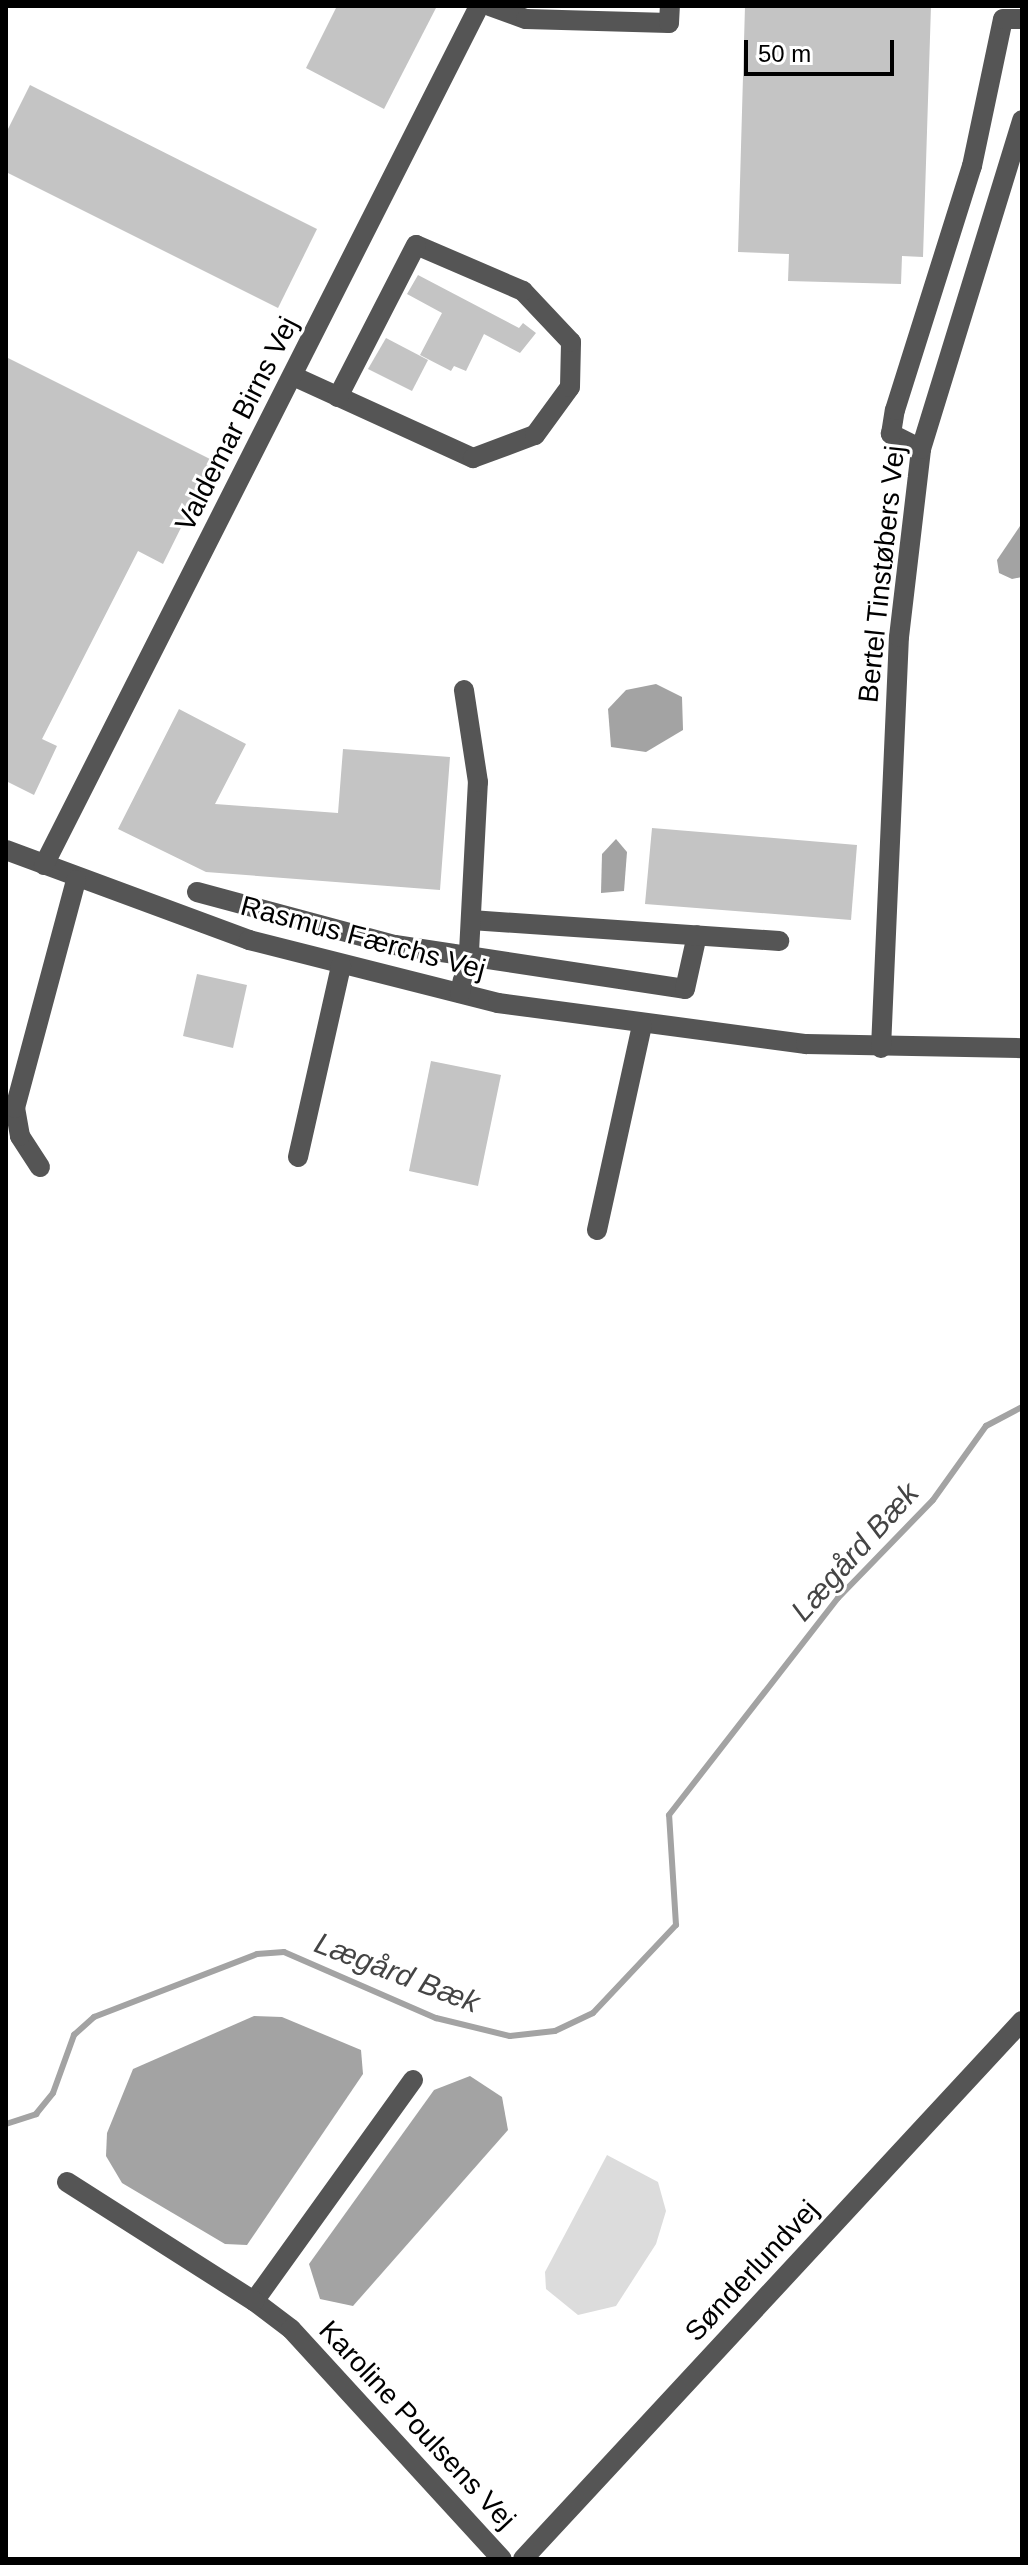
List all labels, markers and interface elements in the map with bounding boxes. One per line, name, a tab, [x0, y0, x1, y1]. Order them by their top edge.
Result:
scale bar	[748, 24, 898, 74]
text: 50 m	[758, 40, 811, 67]
street label: Valdemar Birns Vej	[168, 311, 306, 537]
street label: Bertel Tinstøbers Vej	[852, 444, 912, 704]
street label: Rasmus Færchs Vej	[237, 889, 489, 987]
water label: Lægård Bæk	[784, 1476, 926, 1628]
water label: Lægård Bæk	[310, 1925, 484, 2021]
street label: Sønderlundvej	[678, 2194, 826, 2348]
street label: Karoline Poulsens Vej	[312, 2314, 522, 2536]

